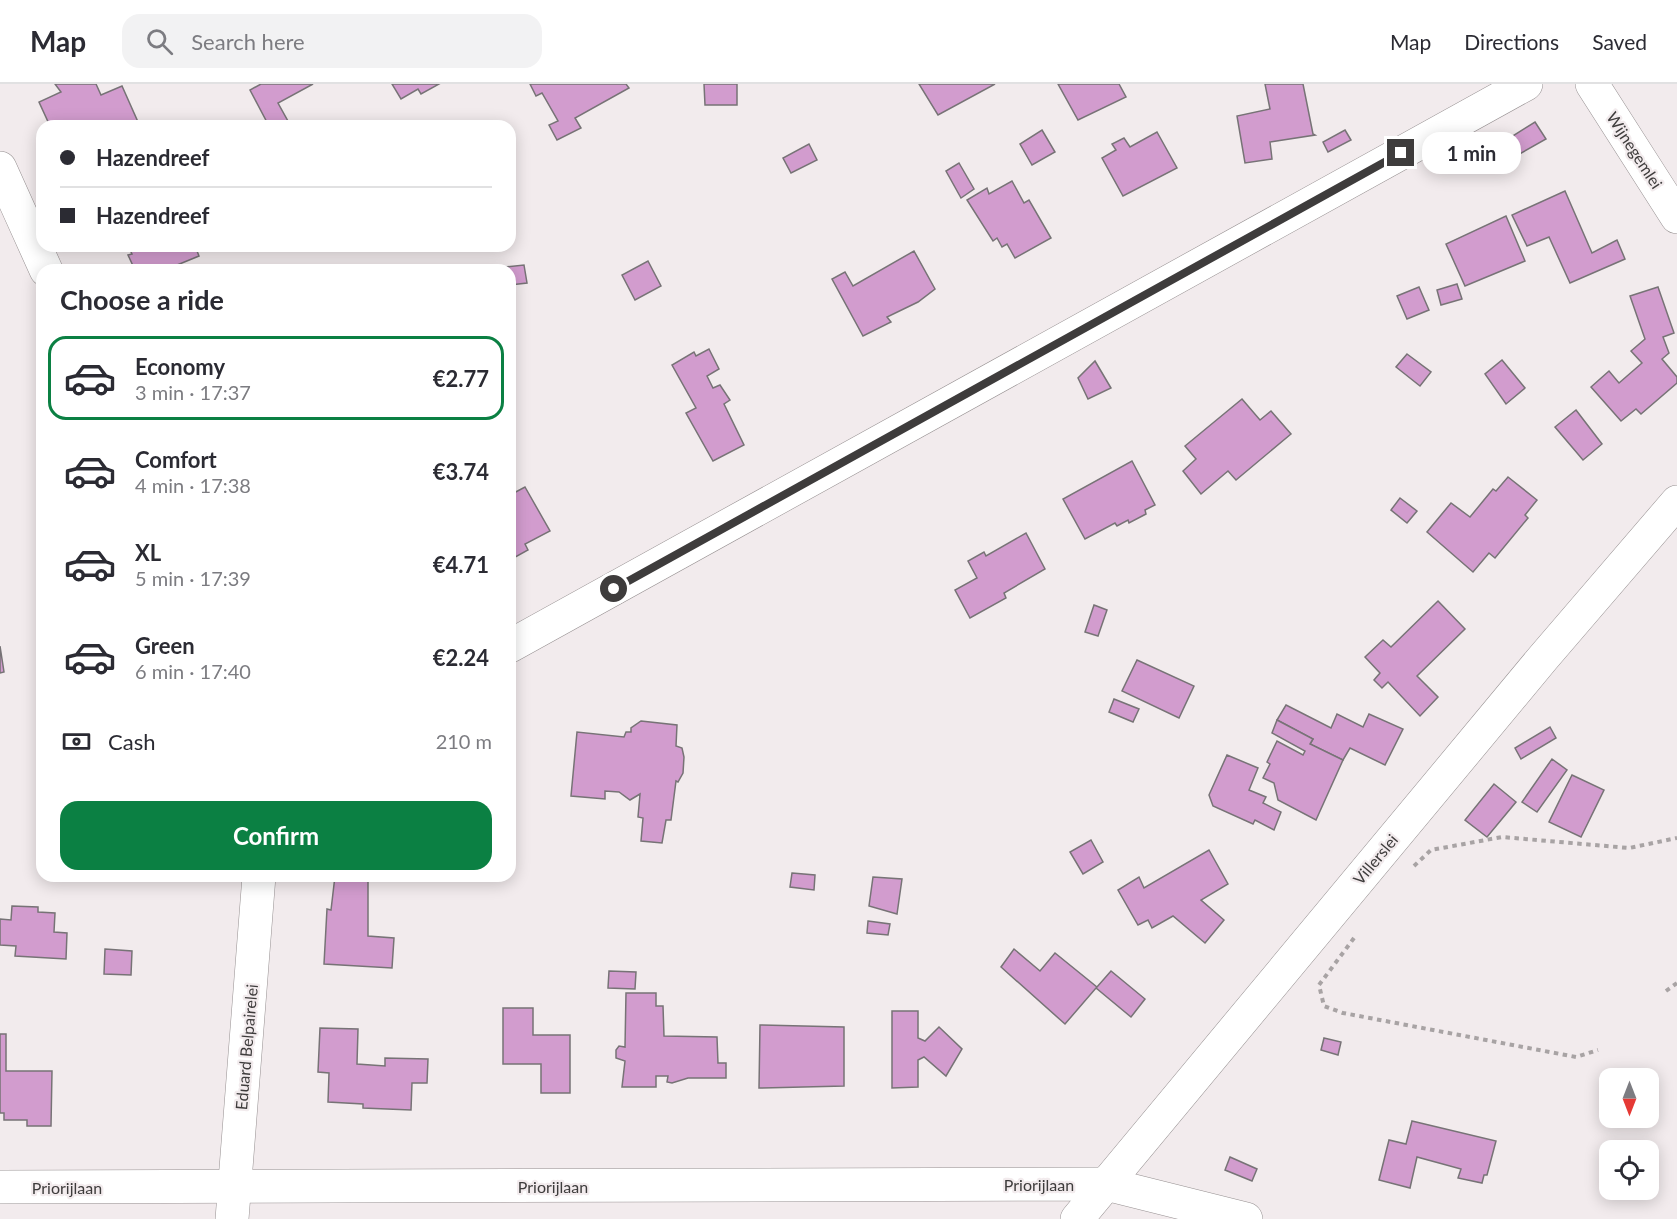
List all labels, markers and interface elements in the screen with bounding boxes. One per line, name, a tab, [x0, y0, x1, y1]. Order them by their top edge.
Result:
search box	[122, 14, 542, 68]
text: Map	[30, 24, 86, 58]
icon: search	[143, 25, 176, 58]
text: Search here	[191, 28, 305, 55]
text: Map	[1390, 29, 1431, 54]
text: Directions	[1464, 29, 1559, 54]
text: Saved	[1592, 29, 1647, 54]
street label: Wijnegemlei	[1603, 108, 1667, 192]
callout: 1 min	[1422, 132, 1521, 174]
route end	[1387, 139, 1414, 166]
text: 1 min	[1447, 141, 1496, 165]
text: Hazendreef	[96, 144, 210, 171]
text: Hazendreef	[96, 202, 210, 229]
text: Choose a ride	[60, 283, 224, 316]
icon: car	[63, 351, 117, 405]
text: Economy	[135, 353, 225, 380]
text: €2.77	[433, 365, 489, 392]
text: 3 min · 17:37	[135, 380, 251, 404]
icon: car	[63, 444, 117, 498]
text: Comfort	[135, 446, 217, 473]
text: €3.74	[433, 458, 489, 485]
text: 4 min · 17:38	[135, 473, 251, 497]
icon: car	[63, 537, 117, 591]
text: XL	[135, 539, 161, 566]
text: €4.71	[433, 551, 489, 578]
text: 5 min · 17:39	[135, 566, 251, 590]
route start	[600, 575, 627, 602]
icon: car	[63, 630, 117, 684]
text: Green	[135, 632, 195, 659]
text: €2.24	[433, 644, 489, 671]
text: 6 min · 17:40	[135, 659, 251, 683]
icon: cash	[60, 725, 93, 758]
text: Cash	[108, 728, 155, 755]
text: 210 m	[436, 729, 492, 753]
button: Confirm	[60, 801, 492, 870]
street label: Villerslei	[1349, 830, 1401, 888]
street label: Eduard Belpairelei	[231, 983, 261, 1111]
north arrow	[1599, 1068, 1659, 1128]
map controls	[1599, 1068, 1659, 1200]
button: locate	[1599, 1140, 1659, 1200]
street label: Priorijlaan	[1004, 1175, 1074, 1194]
street label: Priorijlaan	[518, 1177, 588, 1196]
street label: Priorijlaan	[32, 1178, 102, 1197]

